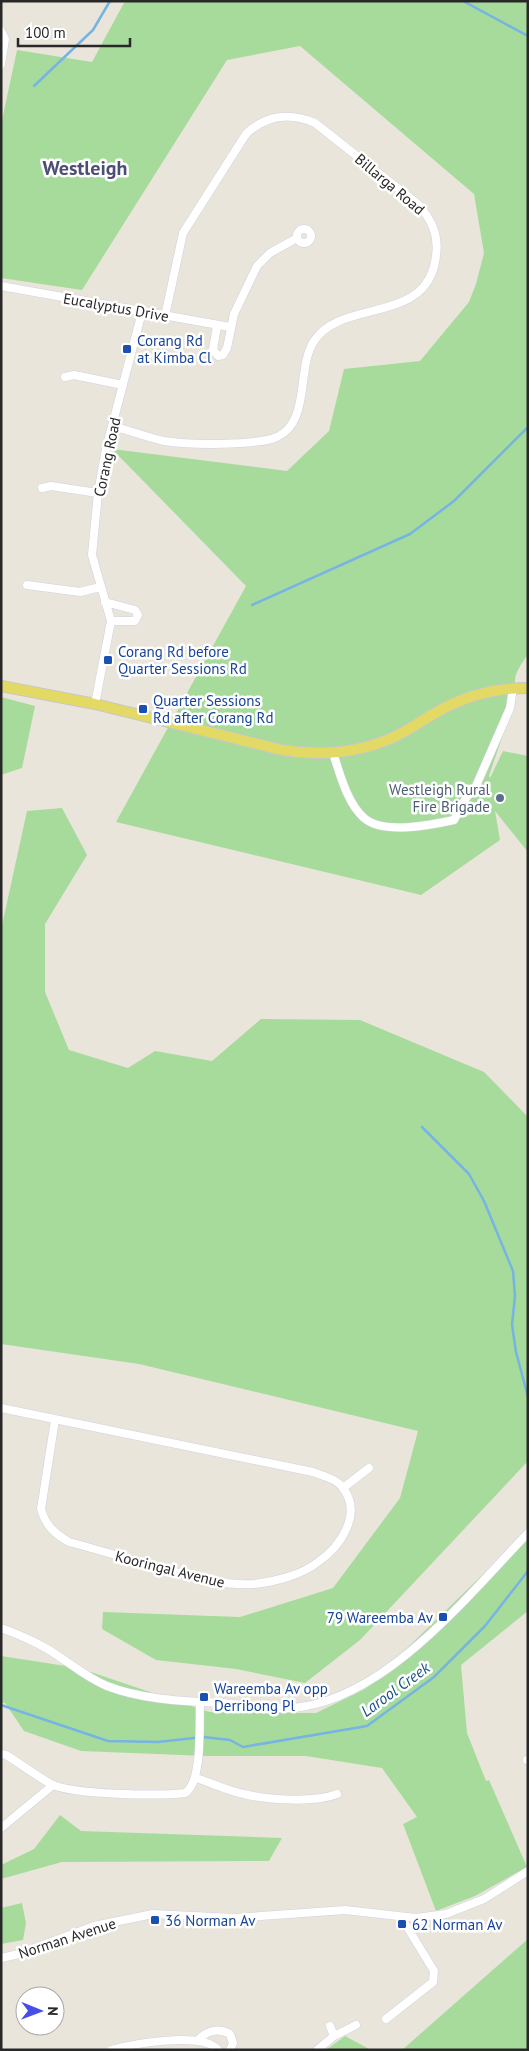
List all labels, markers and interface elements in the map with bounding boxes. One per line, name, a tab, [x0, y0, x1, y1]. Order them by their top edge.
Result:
scale bar	[18, 15, 130, 47]
text: 100 m	[25, 23, 66, 42]
street label: Billarga Road	[351, 149, 429, 219]
district label: Westleigh	[43, 155, 127, 181]
street label: Eucalyptus Drive	[62, 288, 170, 326]
place label: Corang Rd at Kimba Cl	[137, 331, 212, 367]
marker: Corang Rd at Kimba Cl	[121, 343, 133, 355]
street label: Corang Road	[89, 416, 125, 498]
place label: Corang Rd before Quarter Sessions Rd	[118, 642, 247, 678]
marker: Corang Rd before Quarter Sessions Rd	[102, 654, 114, 666]
place label: Quarter Sessions Rd after Corang Rd	[153, 691, 274, 727]
marker: Quarter Sessions Rd after Corang Rd	[137, 703, 149, 715]
place label: Westleigh Rural Fire Brigade	[389, 780, 491, 816]
marker: Westleigh Rural Fire Brigade	[494, 792, 506, 804]
street label: Kooringal Avenue	[113, 1546, 227, 1592]
place label: 79 Wareemba Av	[327, 1608, 434, 1627]
marker: 79 Wareemba Av	[437, 1611, 449, 1623]
water label: Larool Creek	[357, 1657, 434, 1721]
place label: Wareemba Av opp Derribong Pl	[214, 1679, 328, 1715]
marker: Wareemba Av opp Derribong Pl	[198, 1691, 210, 1703]
place label: 36 Norman Av	[165, 1911, 256, 1930]
street label: Norman Avenue	[16, 1913, 118, 1963]
marker: 36 Norman Av	[149, 1914, 161, 1926]
place label: 62 Norman Av	[412, 1915, 503, 1934]
marker: 62 Norman Av	[396, 1918, 408, 1930]
north arrow	[15, 1986, 65, 2036]
text: N	[44, 2006, 62, 2016]

